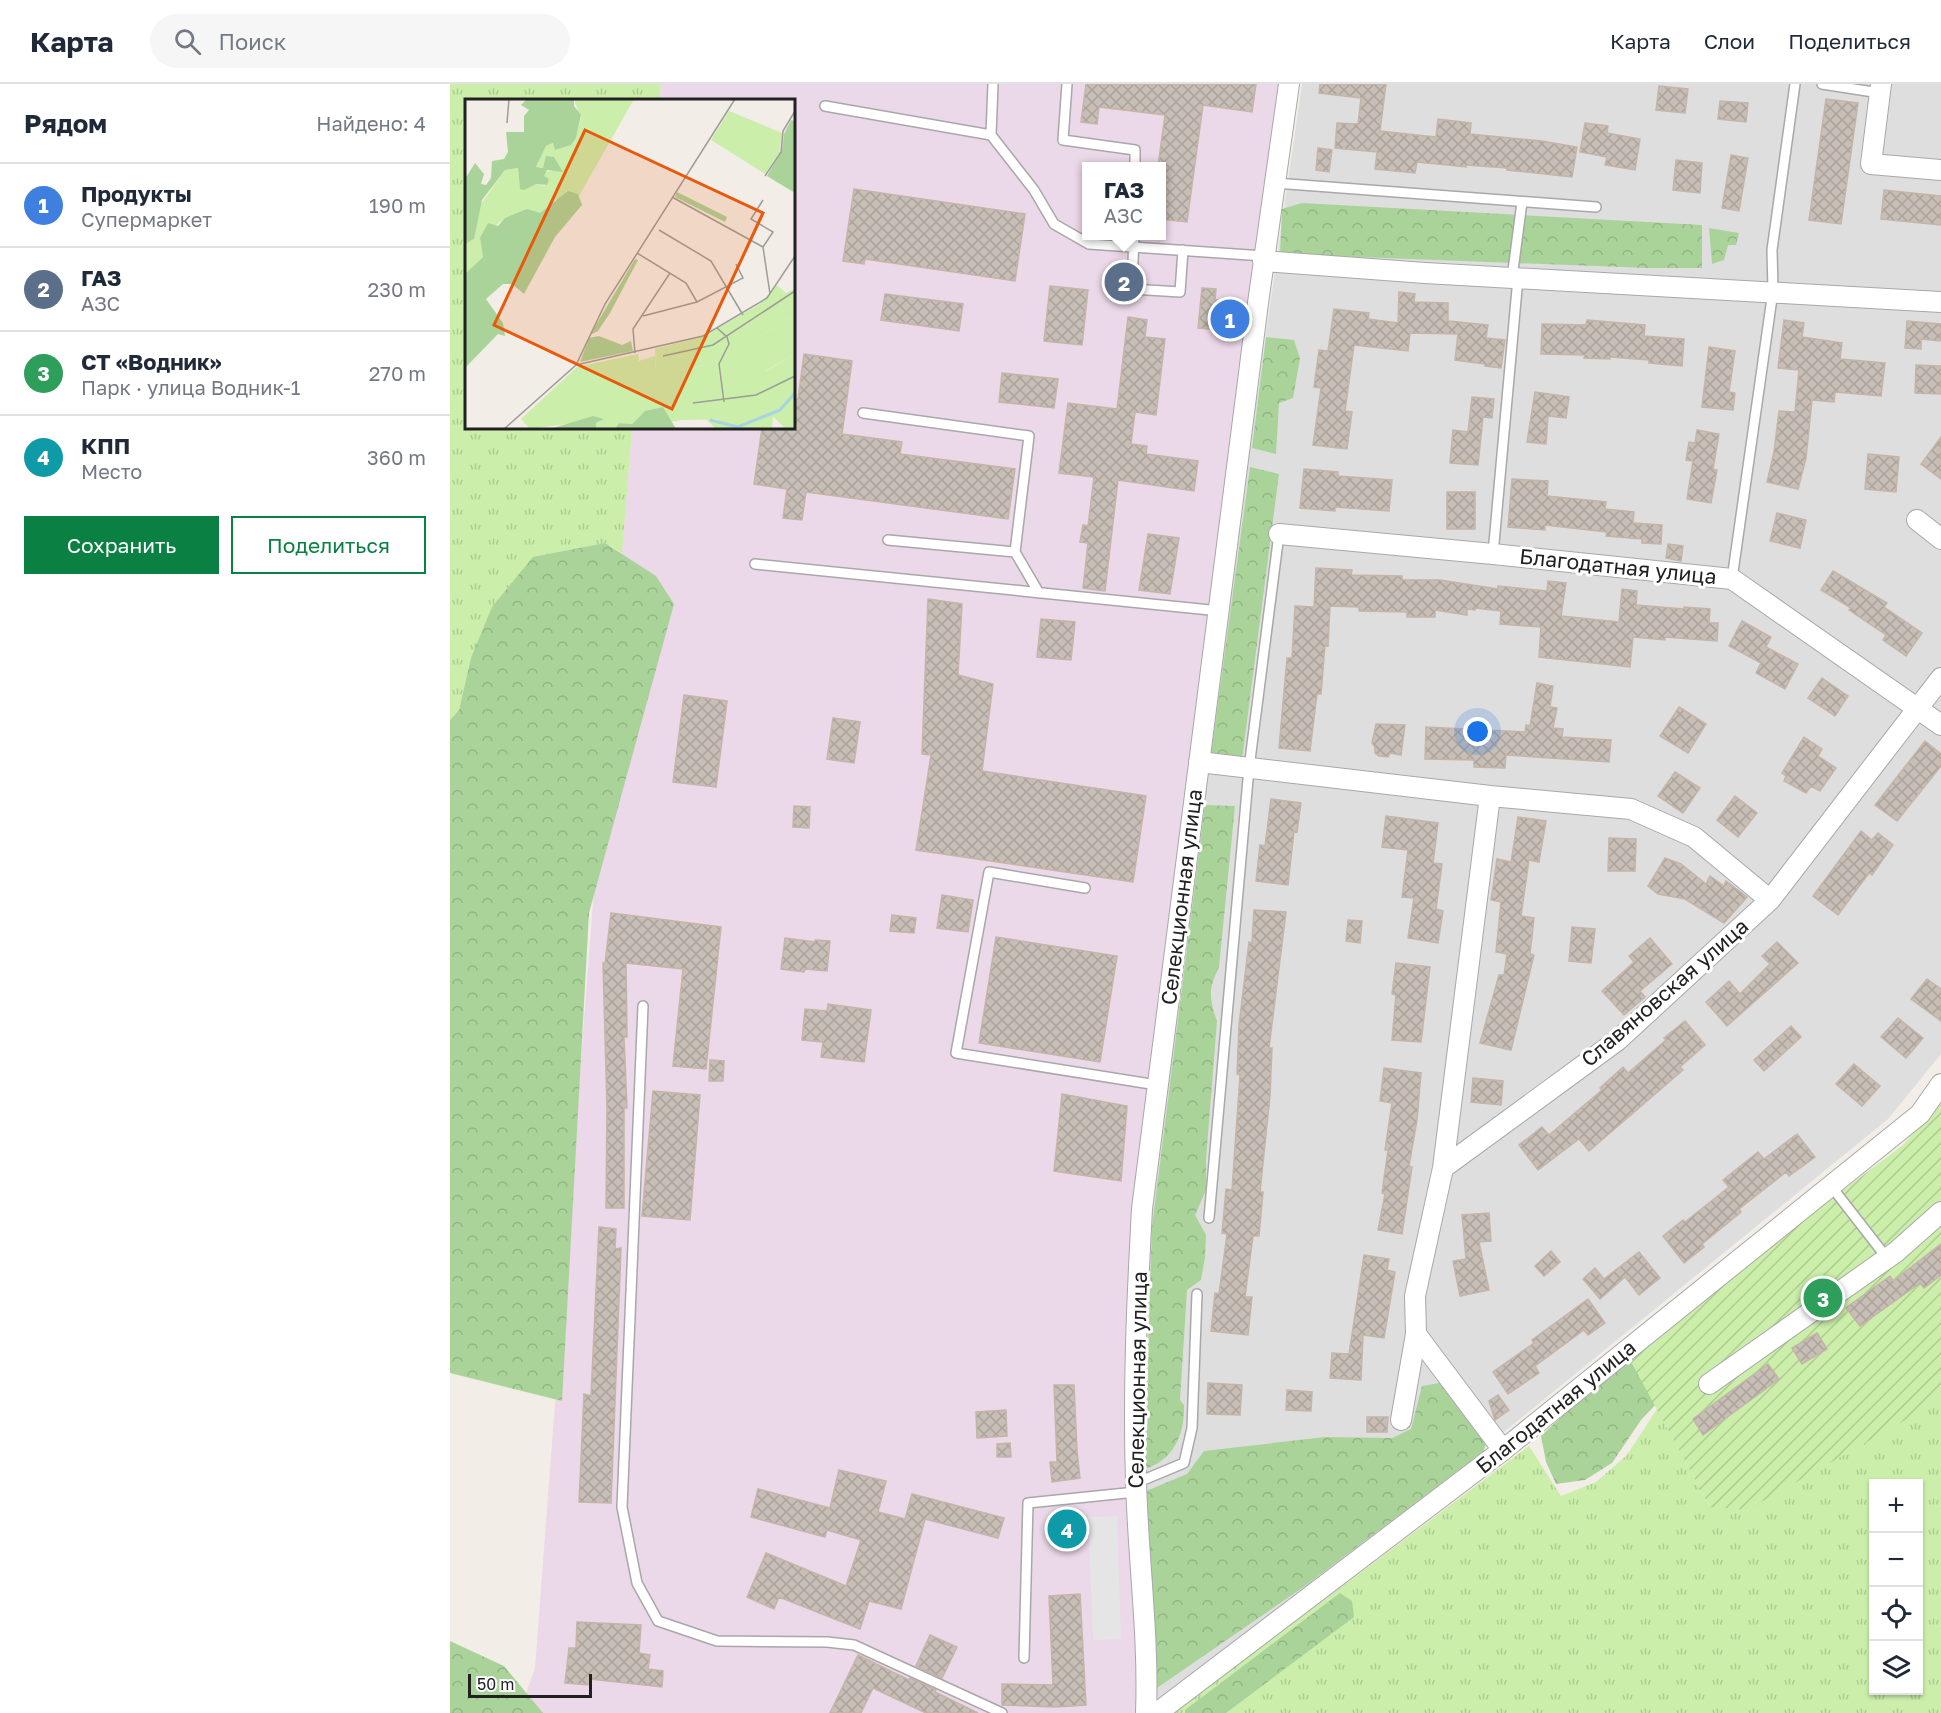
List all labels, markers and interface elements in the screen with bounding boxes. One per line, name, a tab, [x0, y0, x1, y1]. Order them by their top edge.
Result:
search box	[150, 14, 570, 68]
text: Карта	[30, 25, 114, 58]
icon: search	[171, 25, 204, 58]
text: Поиск	[219, 28, 286, 55]
text: Карта	[1610, 28, 1671, 54]
text: Слои	[1704, 28, 1755, 54]
text: Поделиться	[1788, 28, 1911, 54]
inset map	[465, 99, 795, 429]
text: Рядом	[24, 108, 107, 139]
text: Найдено: 4	[316, 111, 426, 135]
popup	[1082, 162, 1166, 240]
text: ГАЗ	[1104, 176, 1144, 203]
text: Продукты	[81, 180, 192, 207]
text: 1	[38, 193, 49, 217]
text: 190 m	[369, 193, 426, 217]
text: АЗС	[1104, 203, 1143, 227]
text: Супермаркет	[81, 207, 212, 231]
pin: 2	[1104, 260, 1144, 304]
text: ГАЗ	[81, 264, 121, 291]
text: 2	[37, 277, 50, 301]
text: 230 m	[368, 277, 426, 301]
text: АЗС	[81, 291, 120, 315]
pin: 1	[1210, 296, 1250, 342]
text: СТ «Водник»	[81, 348, 222, 375]
text: 3	[37, 361, 50, 385]
text: 270 m	[369, 361, 426, 385]
text: Парк · улица Водник-1	[81, 375, 300, 399]
text: КПП	[81, 432, 130, 459]
text: 4	[37, 445, 50, 469]
text: 360 m	[367, 445, 426, 469]
text: Место	[81, 459, 142, 483]
button: Сохранить	[24, 516, 219, 574]
button: Поделиться	[231, 516, 426, 574]
street label: Благодатная улица	[1518, 543, 1718, 589]
your location	[1463, 717, 1492, 746]
street label: Селекционная улица	[1155, 787, 1207, 1006]
street label: Славяновская улица	[1575, 913, 1753, 1072]
street label: Селекционная улица	[1122, 1271, 1152, 1489]
pin: 3	[1804, 1276, 1842, 1320]
street label: Благодатная улица	[1470, 1334, 1641, 1479]
map controls	[1869, 1479, 1923, 1695]
button: +	[1869, 1479, 1923, 1533]
pin: 4	[1048, 1506, 1086, 1552]
button: −	[1869, 1533, 1923, 1587]
button: locate	[1869, 1587, 1923, 1641]
button: layers	[1869, 1641, 1923, 1695]
scale bar	[468, 1671, 592, 1698]
text: 50 m	[477, 1674, 514, 1694]

